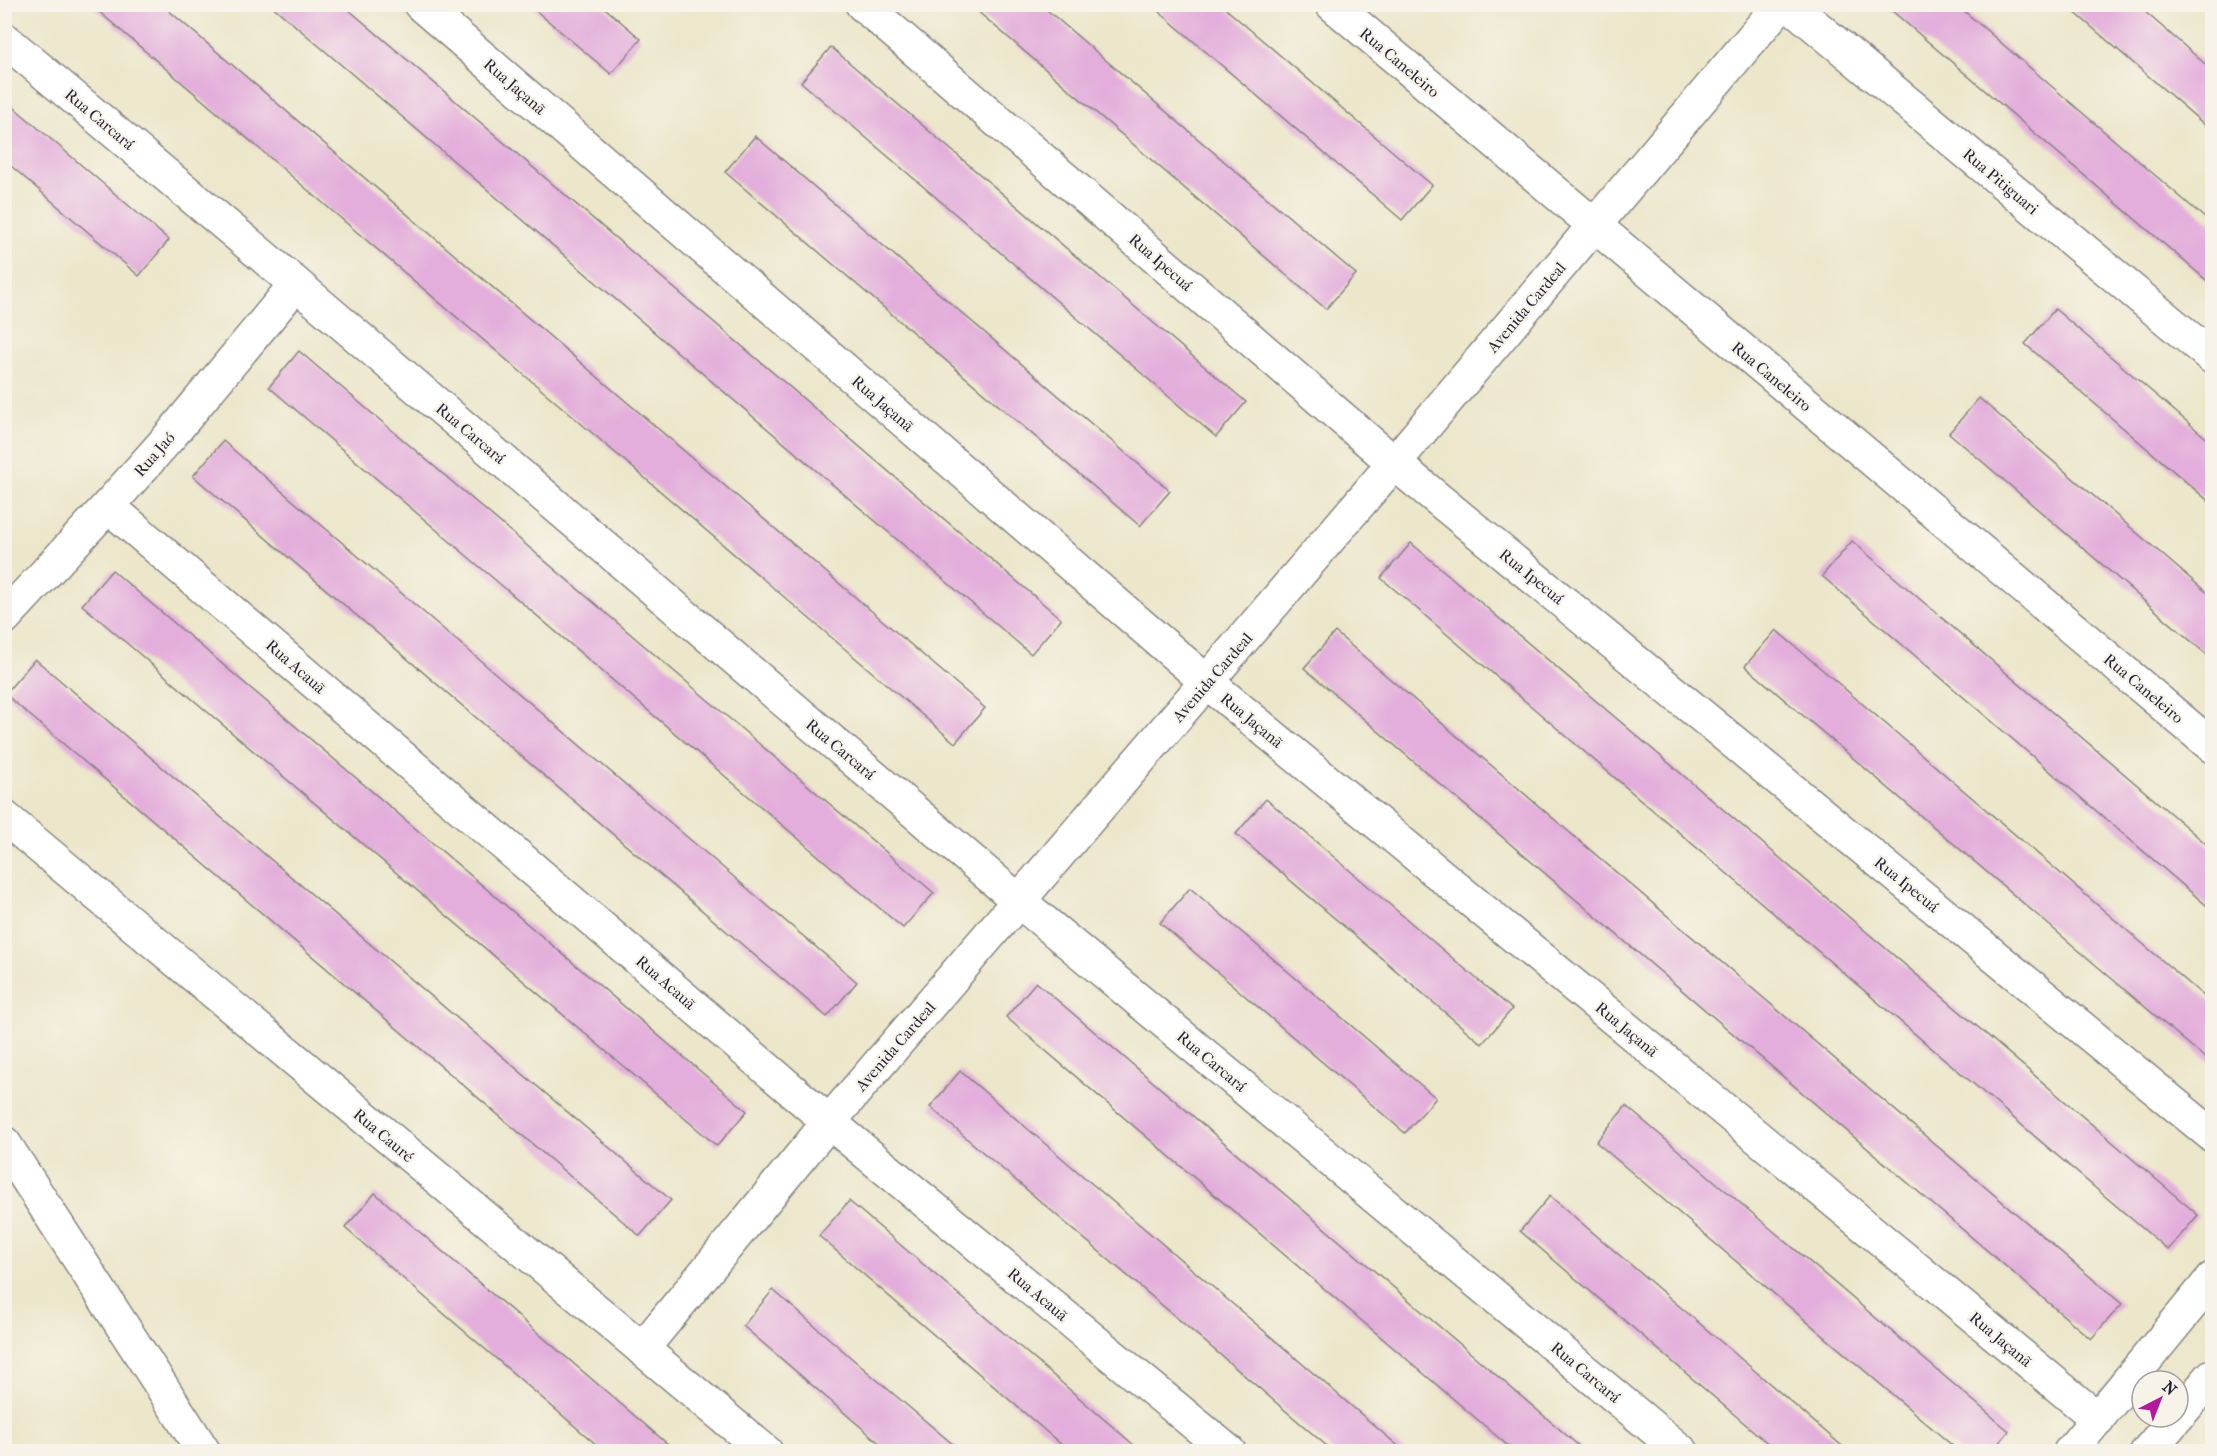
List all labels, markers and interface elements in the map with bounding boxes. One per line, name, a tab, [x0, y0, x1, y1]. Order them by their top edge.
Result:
street label: Rua Caneleiro	[1356, 24, 1443, 101]
street label: Rua Jaçanã	[480, 54, 550, 119]
street label: Rua Carcará	[61, 85, 139, 154]
street label: Rua Pitiguari	[1959, 144, 2042, 219]
street label: Rua Ipecuá	[1125, 230, 1197, 295]
street label: Avenida Cardeal	[1482, 258, 1570, 357]
street label: Rua Caneleiro	[1728, 338, 1815, 415]
street label: Rua Jaçanã	[848, 371, 918, 436]
street label: Rua Carcará	[432, 399, 510, 468]
street label: Rua Jaó	[130, 428, 179, 480]
street label: Rua Ipecuá	[1496, 545, 1568, 609]
street label: Avenida Cardeal	[1168, 628, 1257, 727]
street label: Rua Acauã	[262, 635, 330, 698]
street label: Rua Caneleiro	[2100, 650, 2187, 727]
street label: Rua Jaçanã	[1217, 689, 1287, 752]
street label: Rua Carcará	[802, 715, 880, 784]
street label: Rua Ipecuá	[1871, 853, 1943, 917]
street label: Rua Acauã	[632, 951, 700, 1014]
street label: Avenida Cardeal	[851, 997, 940, 1096]
street label: Rua Jaçanã	[1592, 998, 1662, 1061]
street label: Rua Carcará	[1173, 1027, 1251, 1096]
street label: Rua Cauré	[350, 1105, 418, 1166]
street label: Rua Acauã	[1004, 1264, 1072, 1325]
street label: Rua Jaçanã	[1966, 1308, 2036, 1371]
street label: Rua Carcará	[1547, 1338, 1625, 1407]
north arrow	[2130, 1369, 2190, 1429]
text: N	[2159, 1377, 2181, 1400]

